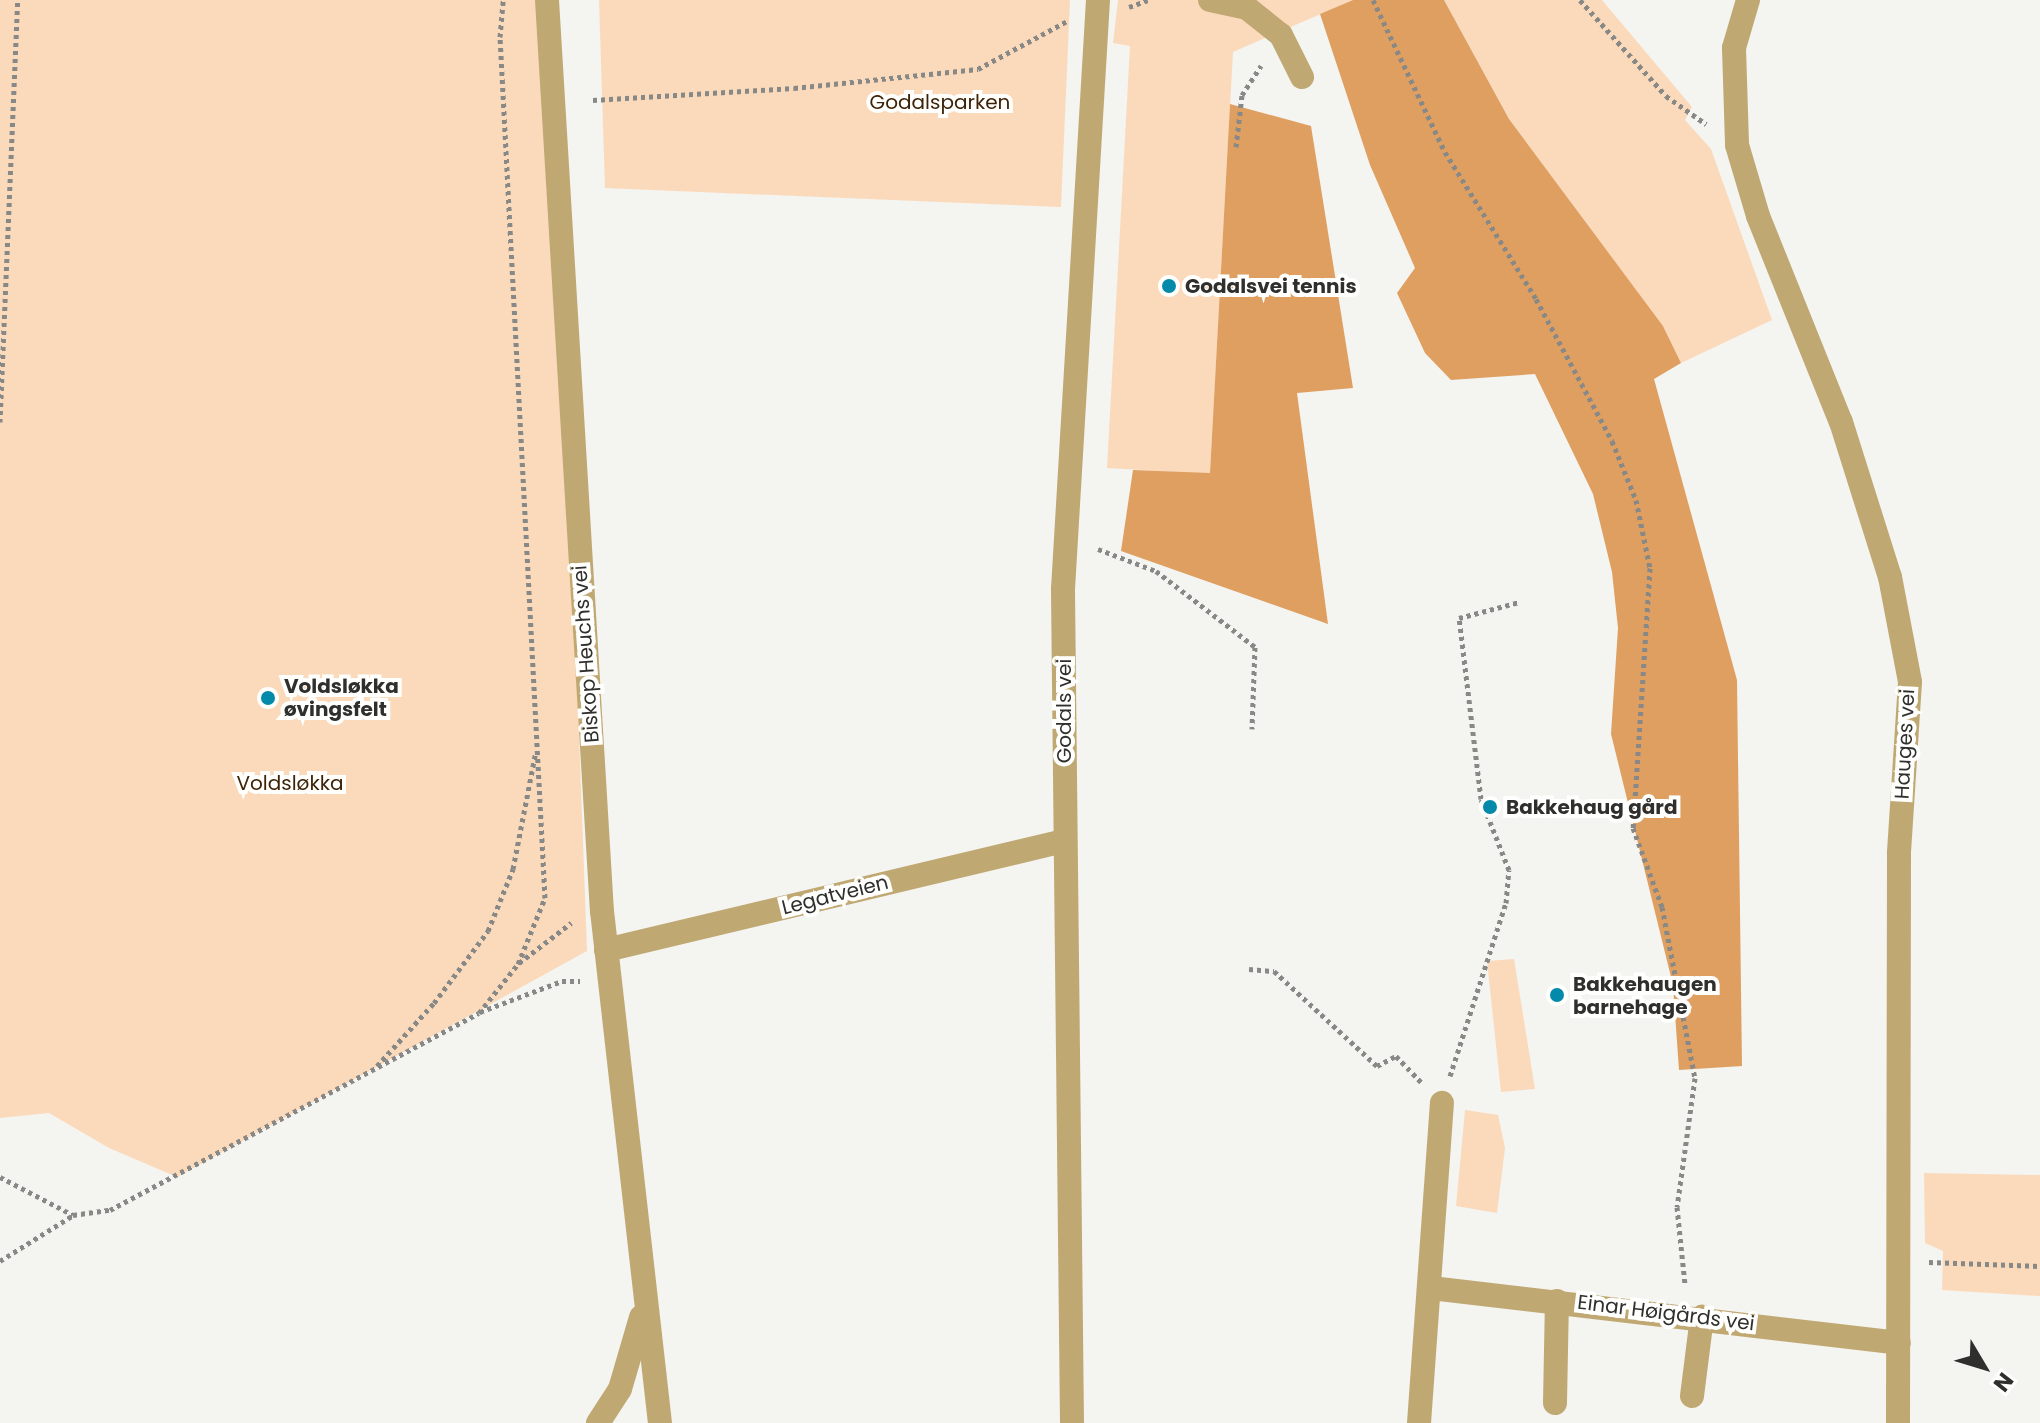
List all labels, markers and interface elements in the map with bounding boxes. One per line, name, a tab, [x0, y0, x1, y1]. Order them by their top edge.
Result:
park label: Godalsparken	[870, 90, 1010, 114]
place label: Godalsvei tennis	[1185, 274, 1357, 298]
marker: Godalsvei tennis	[1160, 277, 1178, 295]
street label: Biskop Heuchs vei	[568, 564, 604, 744]
street label: Godals vei	[1052, 659, 1076, 763]
place label: Voldsløkka øvingsfelt	[284, 674, 399, 721]
street label: Hauges vei	[1890, 688, 1920, 800]
marker: Voldsløkka øvingsfelt	[259, 689, 277, 707]
park label: Voldsløkka	[236, 771, 344, 795]
place label: Bakkehaug gård	[1506, 795, 1677, 819]
marker: Bakkehaug gård	[1481, 798, 1499, 816]
street label: Legatveien	[779, 870, 891, 920]
place label: Bakkehaugen barnehage	[1573, 972, 1717, 1019]
marker: Bakkehaugen barnehage	[1548, 986, 1566, 1004]
street label: Einar Høigårds vei	[1576, 1290, 1756, 1336]
north arrow	[1944, 1327, 2024, 1407]
text: N	[1986, 1366, 2021, 1398]

